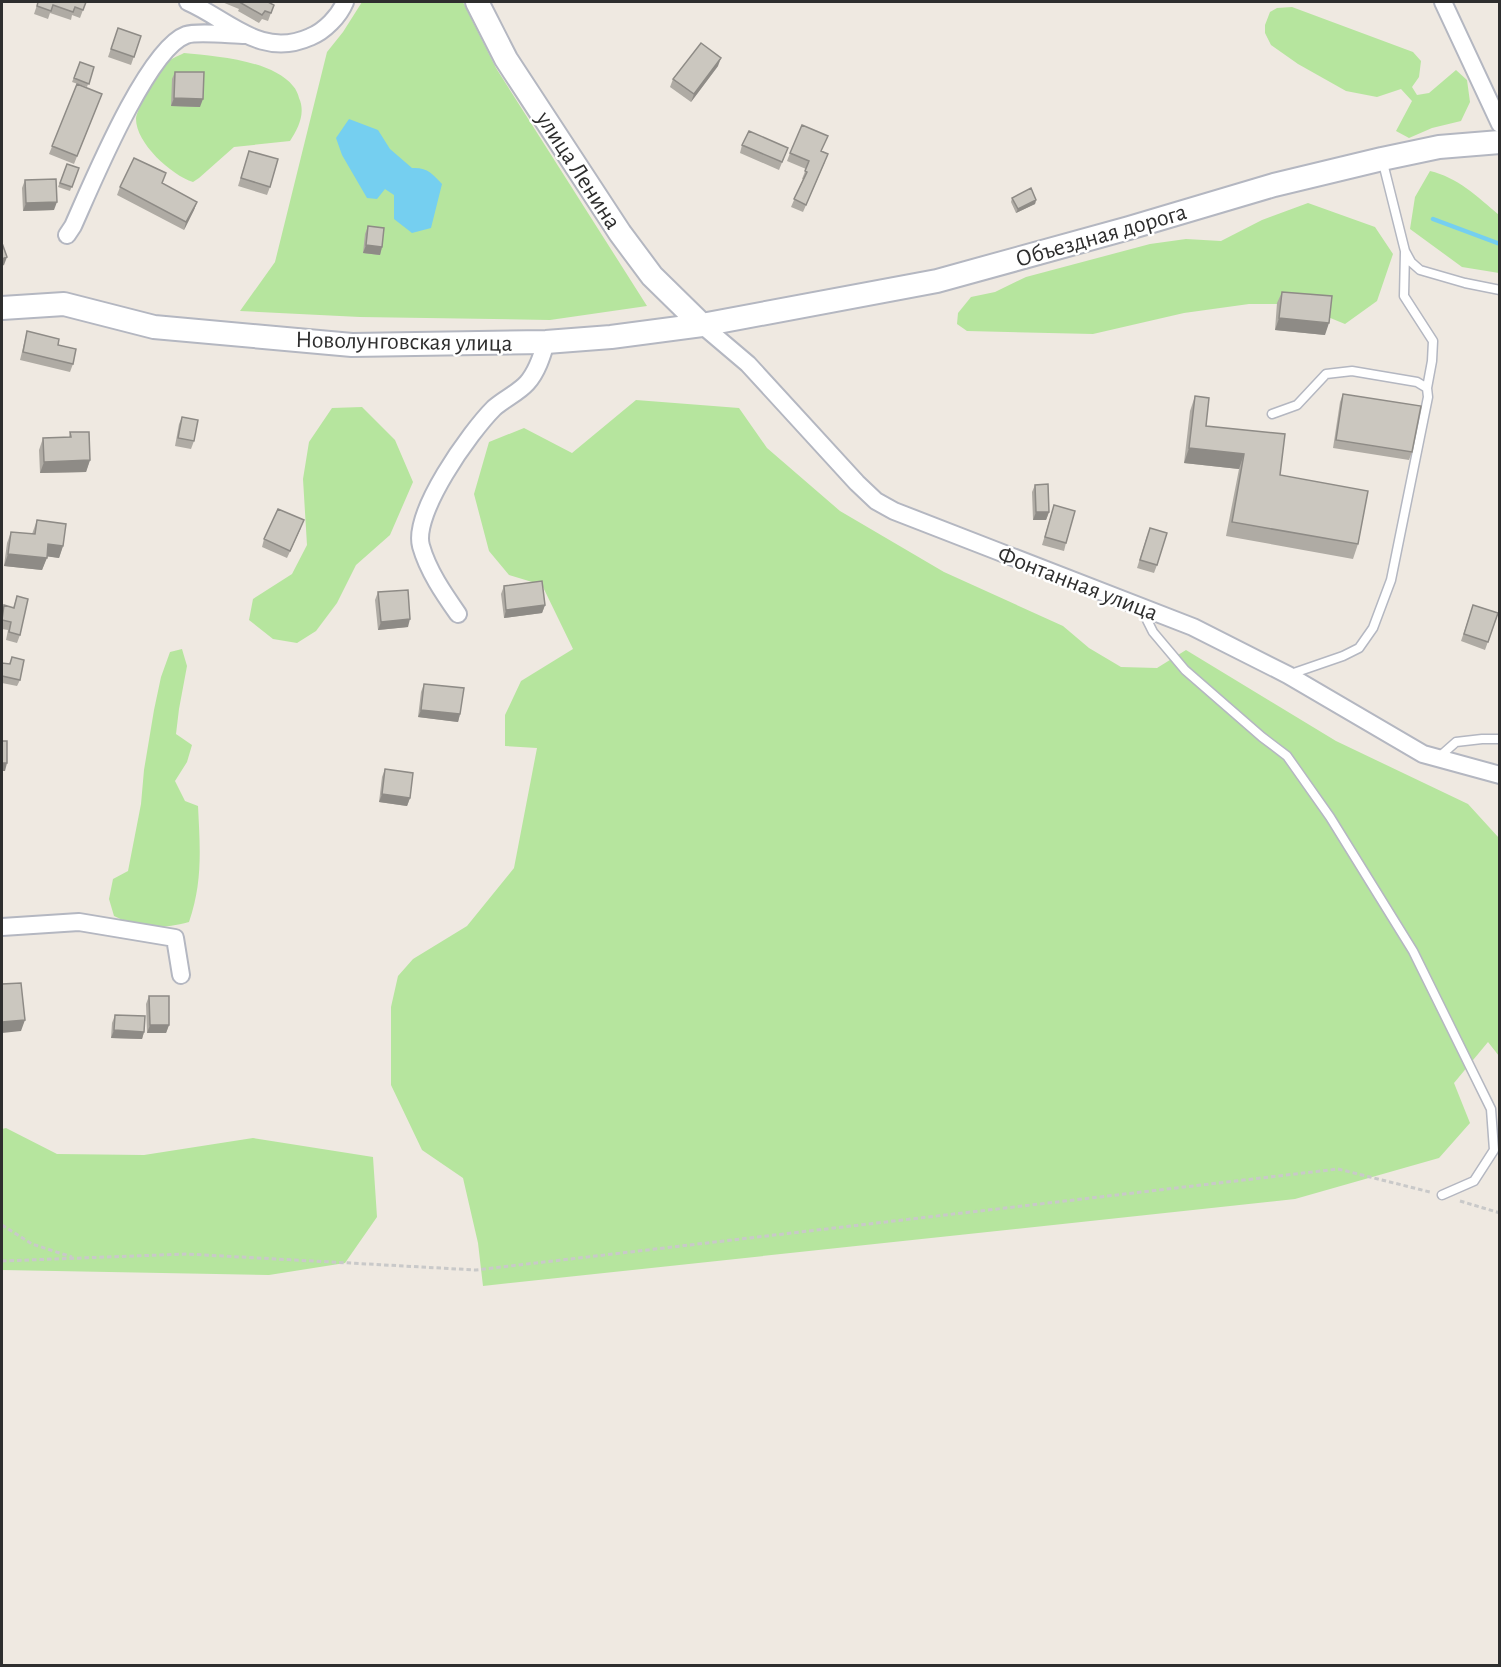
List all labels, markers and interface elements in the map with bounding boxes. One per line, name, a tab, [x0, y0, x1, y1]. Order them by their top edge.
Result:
street label: улица Ленина	[531, 107, 625, 234]
street label: Объездная дорога	[1013, 200, 1190, 272]
street label: Новолунговская улица	[295, 328, 513, 356]
street label: Фонтанная улица	[994, 542, 1161, 626]

